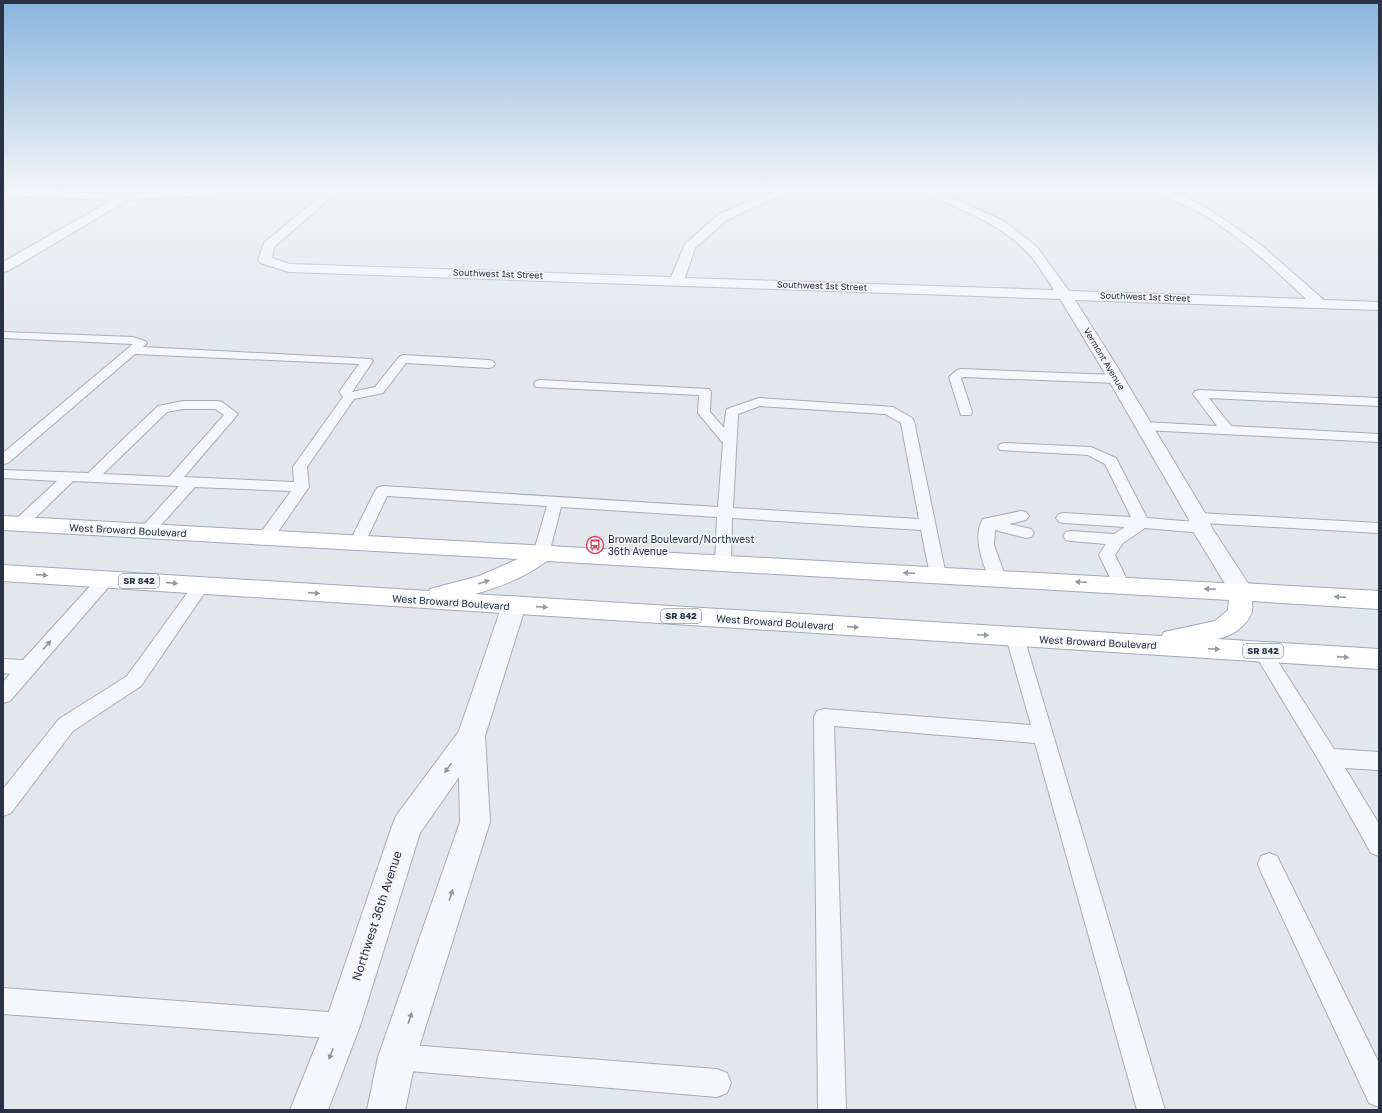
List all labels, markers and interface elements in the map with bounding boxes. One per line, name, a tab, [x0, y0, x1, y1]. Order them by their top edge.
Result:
street label: Southwest 1st Street	[453, 266, 544, 281]
street label: Southwest 1st Street	[777, 278, 868, 293]
street label: Southwest 1st Street	[1100, 289, 1191, 304]
street label: Vermont Avenue	[1082, 326, 1127, 392]
street label: West Broward Boulevard	[69, 521, 187, 539]
place label: Broward Boulevard/Northwest 36th Avenue	[608, 533, 754, 557]
bus stop icon: Broward Boulevard/Northwest 36th Avenue	[585, 535, 605, 555]
one-way arrow	[903, 570, 915, 577]
one-way arrow	[36, 572, 48, 579]
road number: SR 842	[119, 574, 159, 588]
one-way arrow	[478, 579, 490, 585]
one-way arrow	[1074, 579, 1087, 585]
one-way arrow	[166, 580, 178, 587]
one-way arrow	[1204, 586, 1216, 593]
one-way arrow	[308, 589, 320, 596]
street label: West Broward Boulevard	[392, 592, 510, 612]
one-way arrow	[1334, 594, 1346, 601]
one-way arrow	[536, 604, 548, 611]
road number: SR 842	[661, 609, 701, 623]
street label: West Broward Boulevard	[716, 612, 834, 632]
one-way arrow	[847, 623, 859, 630]
one-way arrow	[977, 631, 989, 638]
street label: West Broward Boulevard	[1039, 633, 1157, 651]
one-way arrow	[43, 640, 52, 651]
road number: SR 842	[1243, 644, 1283, 658]
one-way arrow	[1208, 645, 1220, 652]
one-way arrow	[1337, 653, 1349, 660]
one-way arrow	[444, 763, 452, 773]
street label: Northwest 36th Avenue	[348, 849, 405, 983]
one-way arrow	[448, 889, 454, 901]
one-way arrow	[407, 1012, 413, 1024]
one-way arrow	[327, 1049, 333, 1061]

